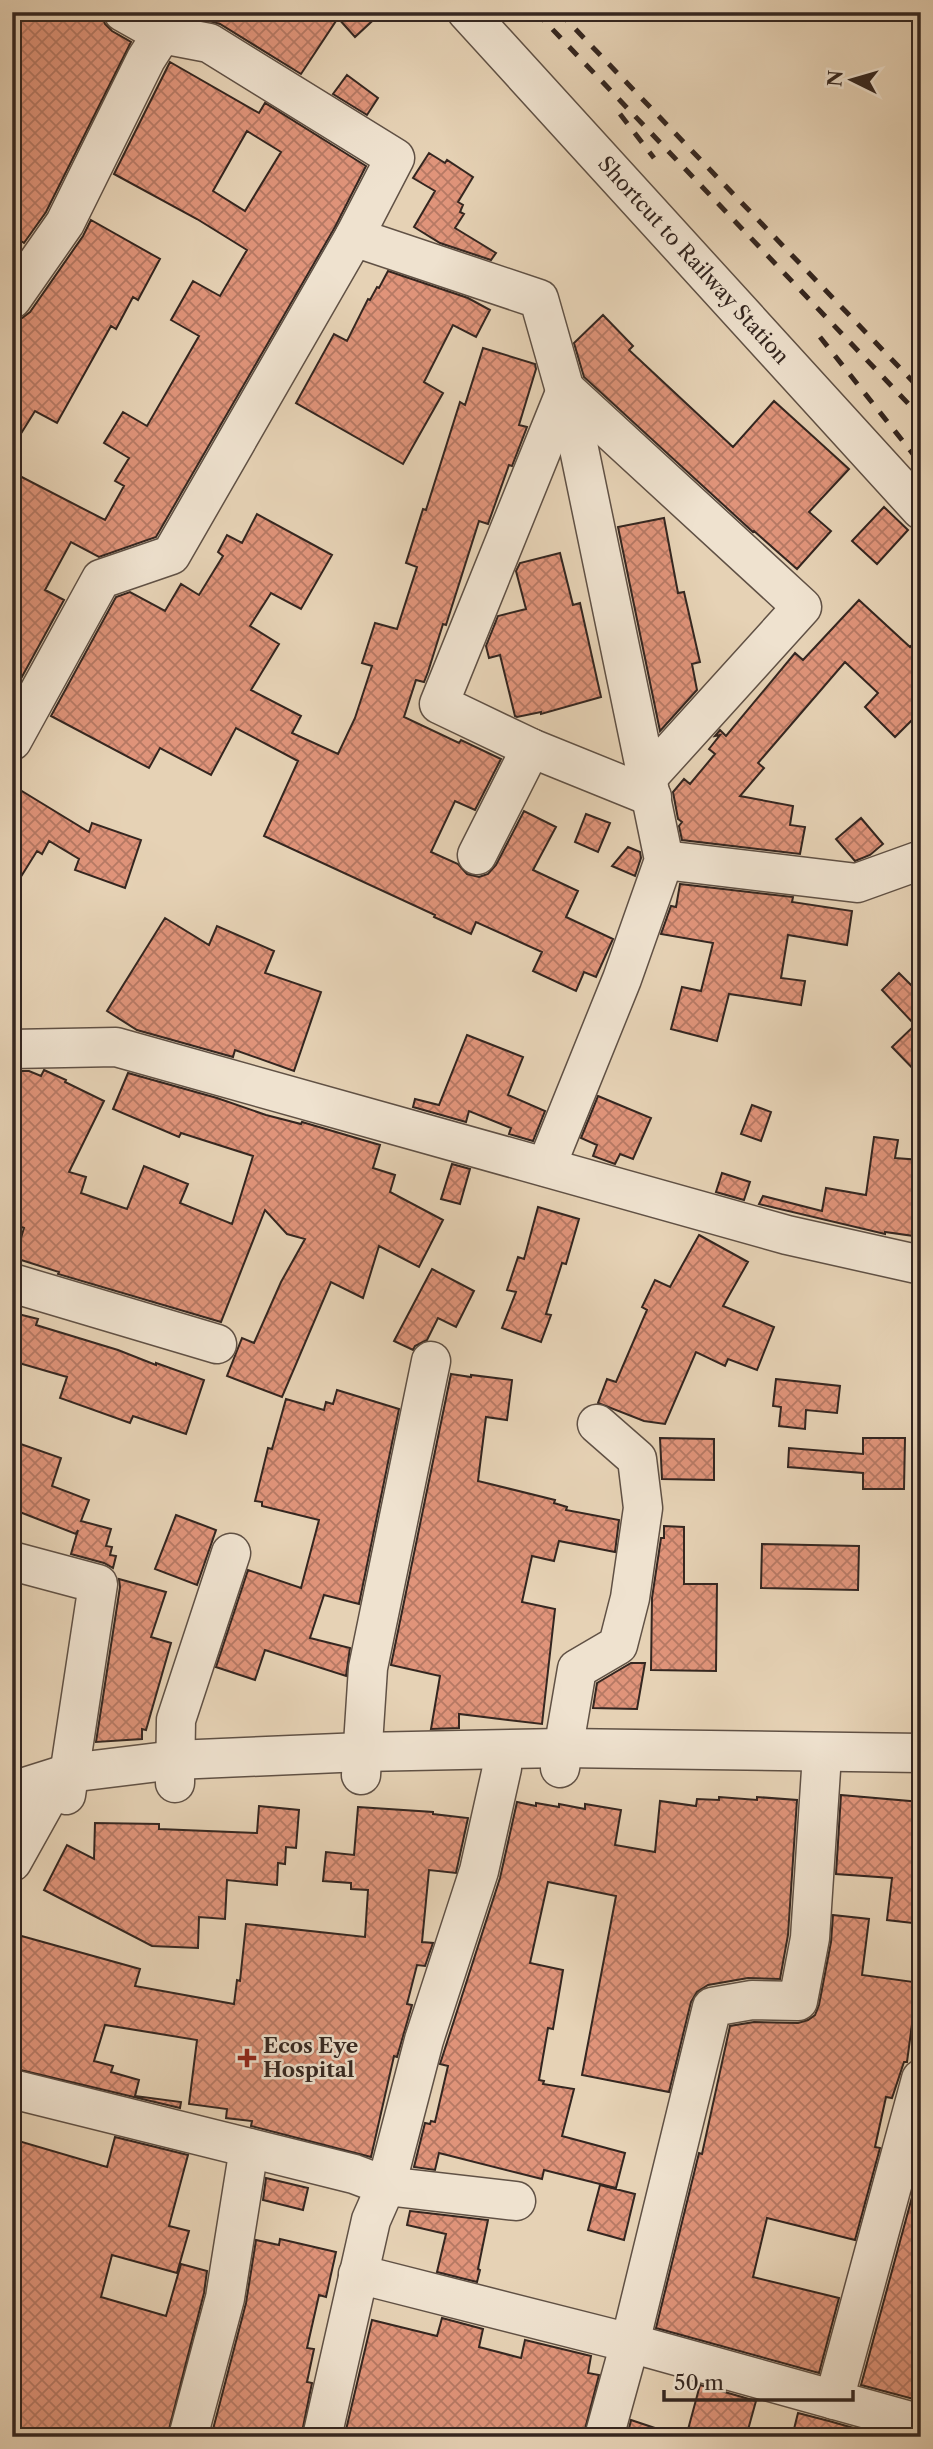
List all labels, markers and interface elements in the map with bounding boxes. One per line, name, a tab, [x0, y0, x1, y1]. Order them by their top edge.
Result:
north arrow	[818, 46, 888, 116]
text: N	[823, 69, 848, 88]
street label: Shortcut to Railway Station	[593, 151, 794, 369]
place label: Ecos Eye Hospital	[263, 2033, 358, 2082]
marker: Ecos Eye Hospital	[237, 2048, 257, 2068]
scale bar	[664, 2358, 852, 2402]
text: 50 m	[674, 2370, 724, 2395]

